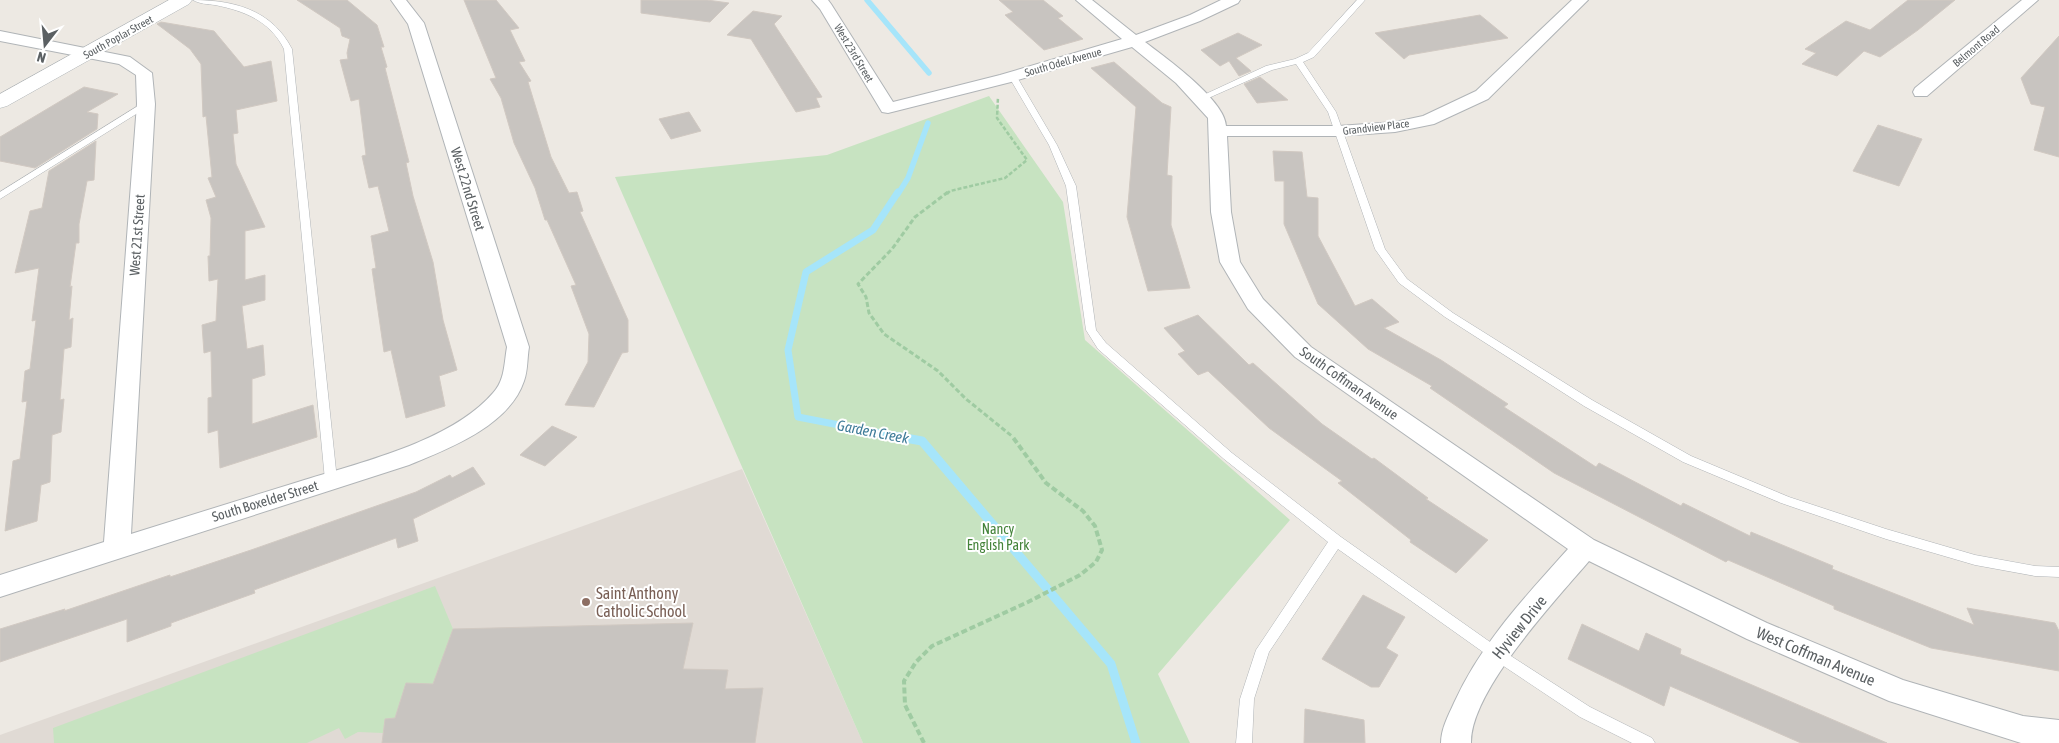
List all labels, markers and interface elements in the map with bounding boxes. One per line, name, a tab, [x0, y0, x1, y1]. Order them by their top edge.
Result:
street label: South Poplar Street	[81, 13, 155, 61]
north arrow	[20, 20, 70, 70]
street label: West 23rd Street	[832, 22, 876, 84]
street label: Belmont Road	[1950, 23, 2002, 69]
street label: South Odell Avenue	[1023, 45, 1103, 79]
text: N	[35, 49, 48, 66]
street label: Grandview Place	[1342, 117, 1410, 137]
street label: West 22nd Street	[448, 145, 488, 233]
street label: West 21st Street	[126, 194, 148, 276]
street label: South Coffman Avenue	[1297, 343, 1401, 423]
water label: Garden Creek	[836, 416, 911, 447]
street label: South Boxelder Street	[210, 477, 320, 525]
park label: Nancy English Park	[967, 521, 1029, 553]
place label: Saint Anthony Catholic School	[596, 584, 687, 620]
street label: Hyview Drive	[1488, 592, 1551, 663]
marker: Saint Anthony Catholic School	[580, 596, 592, 608]
street label: West Coffman Avenue	[1754, 623, 1878, 689]

